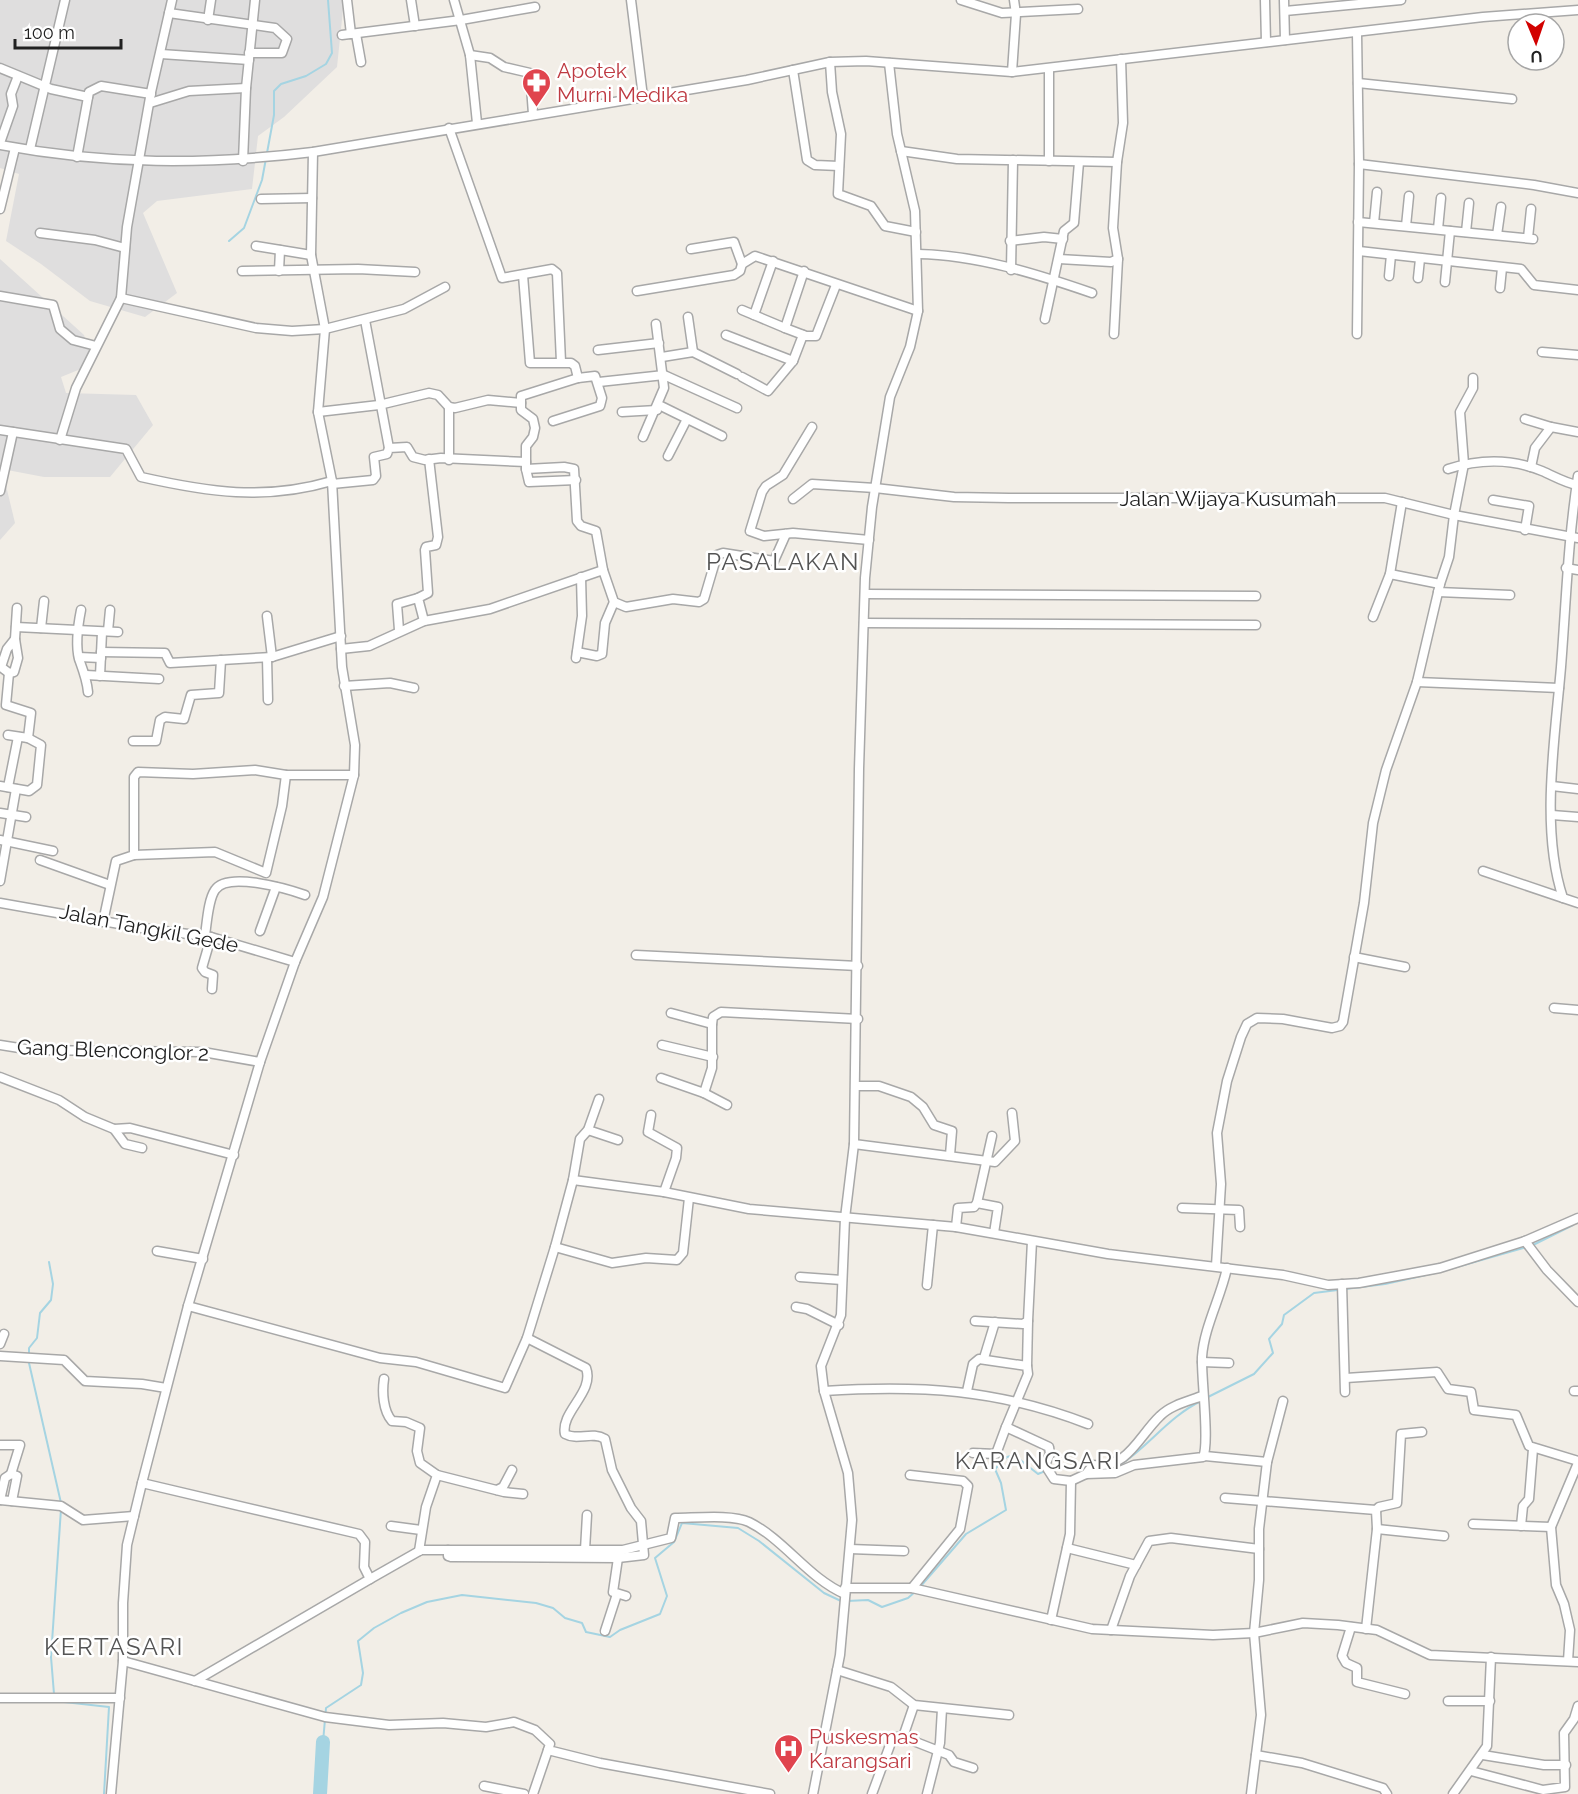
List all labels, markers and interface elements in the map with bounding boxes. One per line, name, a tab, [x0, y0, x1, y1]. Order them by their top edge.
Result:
scale bar	[15, 12, 122, 50]
north arrow	[1506, 12, 1566, 72]
text: 100 m	[24, 22, 75, 43]
text: U	[1530, 47, 1543, 66]
place label: Apotek Murni Medika	[557, 58, 688, 107]
pharmacy icon: Apotek Murni Medika	[520, 66, 552, 108]
street label: Jalan Wijaya Kusumah	[1120, 486, 1336, 511]
district label: PASALAKAN	[706, 547, 860, 576]
street label: Jalan Tangkil Gede	[57, 898, 241, 958]
street label: Gang Blenconglor 2	[17, 1034, 209, 1066]
district label: KARANGSARI	[955, 1446, 1121, 1475]
district label: KERTASARI	[44, 1632, 184, 1661]
place label: Puskesmas Karangsari	[809, 1724, 919, 1773]
hospital icon: Puskesmas Karangsari	[772, 1732, 804, 1774]

